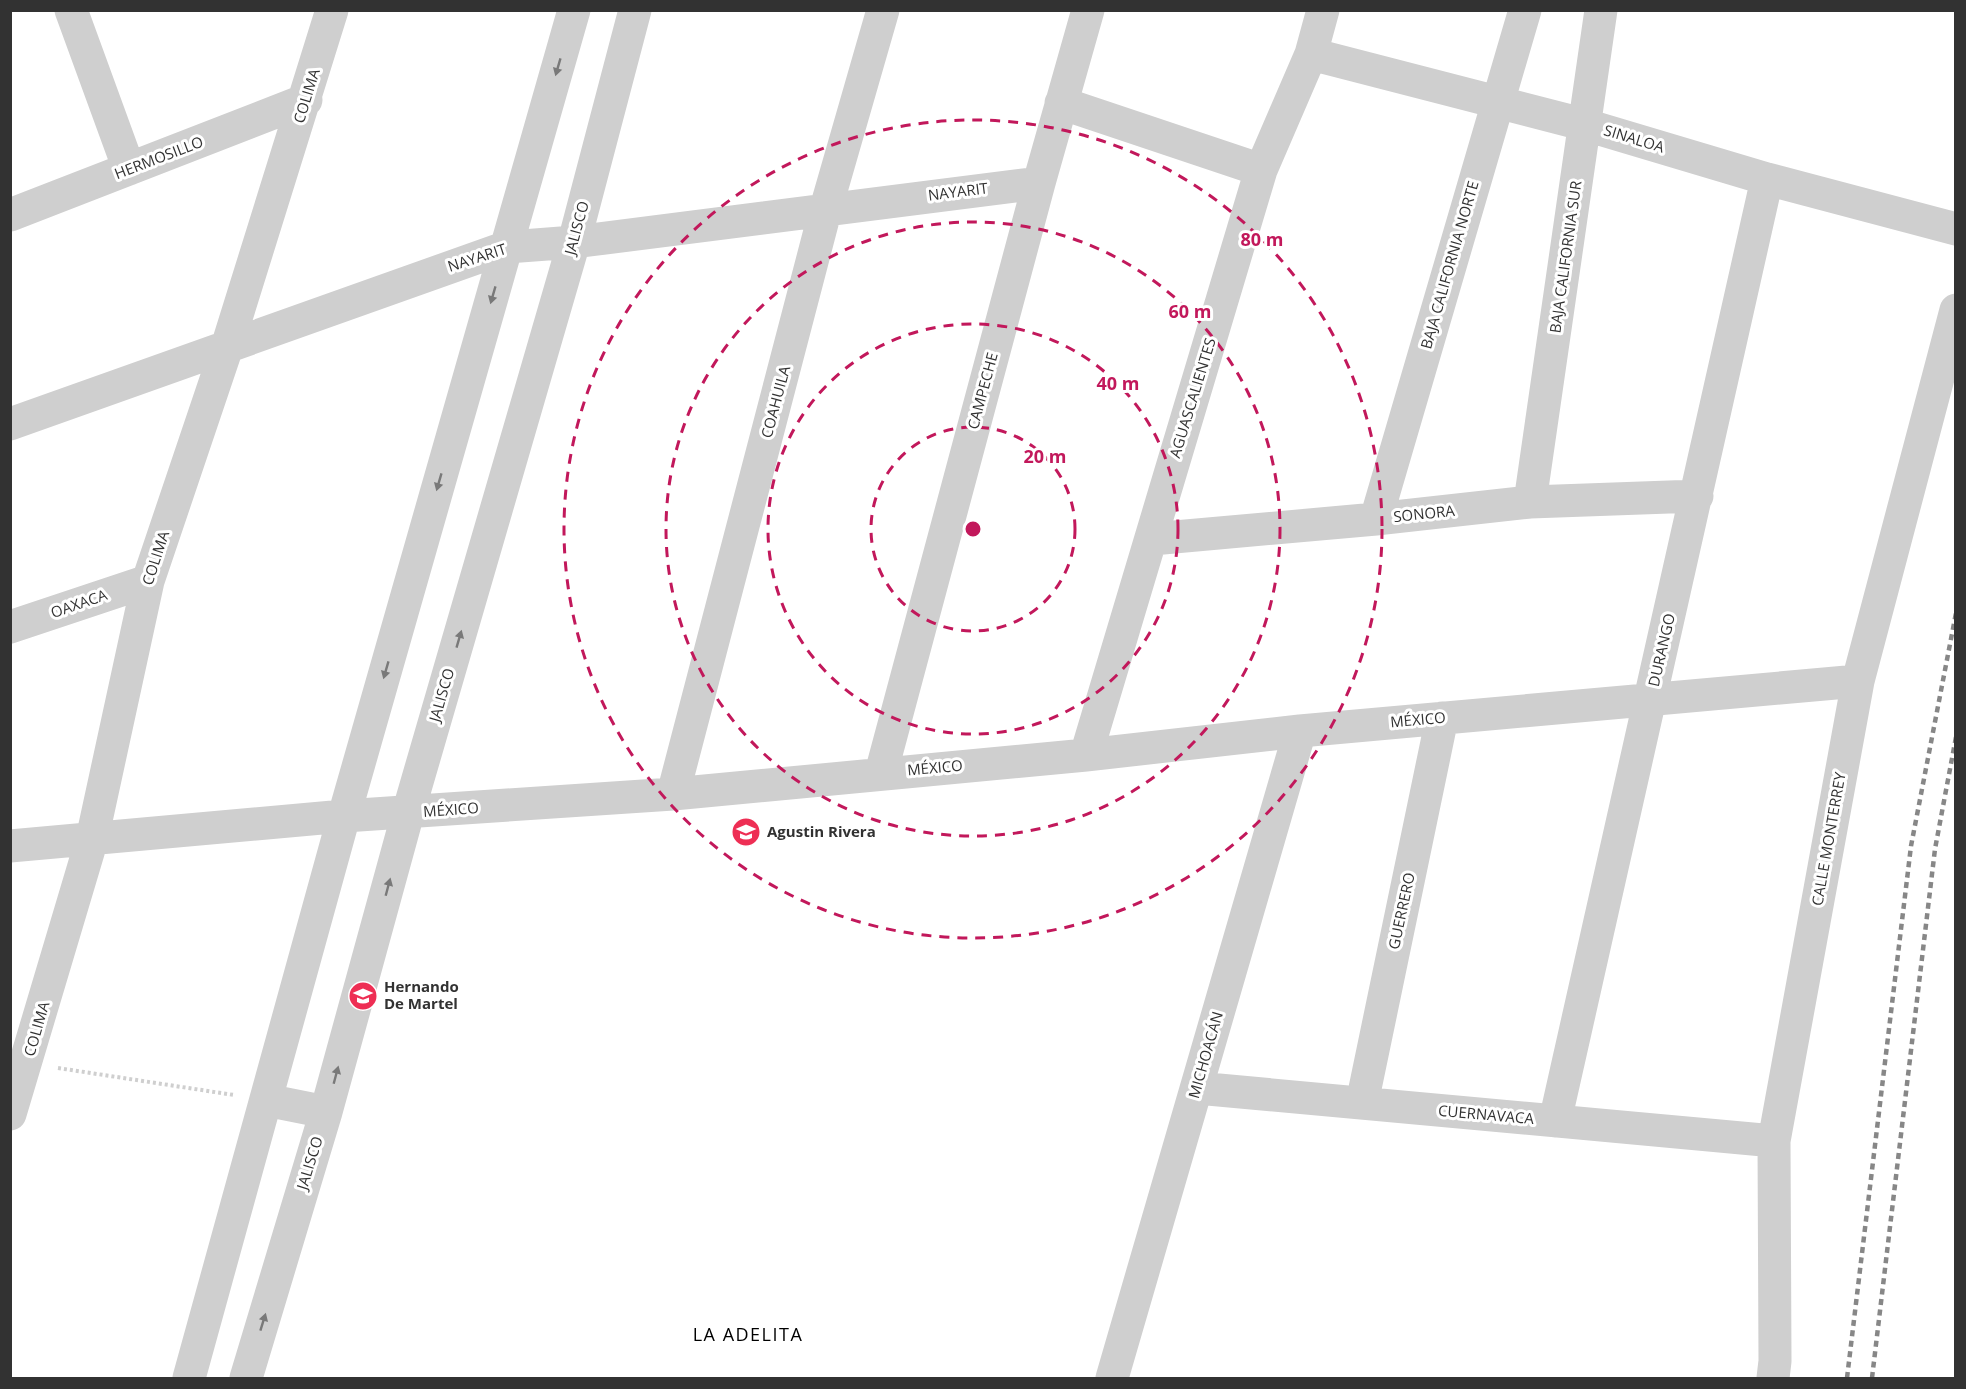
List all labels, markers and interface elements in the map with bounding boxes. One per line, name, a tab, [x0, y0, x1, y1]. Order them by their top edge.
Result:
one-way arrow	[553, 58, 562, 76]
street label: COLIMA	[288, 65, 324, 125]
street label: SINALOA	[1602, 119, 1667, 157]
street label: HERMOSILLO	[111, 131, 206, 183]
street label: NAYARIT	[927, 177, 990, 205]
street label: BAJA CALIFORNIA NORTE	[1415, 178, 1483, 351]
street label: BAJA CALIFORNIA SUR	[1544, 179, 1586, 334]
street label: JALISCO	[559, 199, 593, 259]
text: 80 m	[1241, 227, 1283, 251]
street label: NAYARIT	[445, 238, 509, 276]
one-way arrow	[488, 286, 497, 304]
text: 60 m	[1169, 299, 1211, 323]
street label: AGUASCALIENTES	[1164, 335, 1220, 460]
street label: CAMPECHE	[962, 350, 1002, 431]
street label: COAHUILA	[756, 363, 794, 440]
text: 40 m	[1097, 371, 1139, 395]
text: 20 m	[1024, 444, 1066, 468]
one-way arrow	[434, 473, 443, 491]
street label: SONORA	[1392, 500, 1456, 526]
centre of rings	[963, 519, 983, 539]
street label: COLIMA	[137, 527, 173, 587]
street label: OAXACA	[48, 584, 110, 622]
street label: DURANGO	[1643, 611, 1679, 688]
one-way arrow	[455, 630, 464, 648]
one-way arrow	[380, 660, 390, 679]
street label: JALISCO	[423, 666, 458, 726]
street label: MÉXICO	[1389, 707, 1447, 731]
street label: MÉXICO	[906, 755, 964, 779]
street label: CALLE MONTERREY	[1806, 770, 1850, 907]
street label: MÉXICO	[422, 797, 479, 821]
school or university icon: Agustin Rivera	[730, 816, 762, 848]
place label: Agustin Rivera	[767, 821, 876, 841]
street label: GUERRERO	[1383, 871, 1419, 951]
one-way arrow	[383, 878, 393, 896]
place label: Hernando De Martel	[384, 976, 459, 1013]
school or university icon: Hernando De Martel	[347, 980, 379, 1012]
street label: COLIMA	[19, 999, 54, 1058]
street label: MICHOACÁN	[1183, 1009, 1227, 1101]
one-way arrow	[332, 1066, 341, 1084]
street label: CUERNAVACA	[1437, 1100, 1535, 1128]
street label: JALISCO	[291, 1134, 327, 1194]
one-way arrow	[259, 1313, 268, 1331]
district label: LA ADELITA	[693, 1322, 803, 1346]

